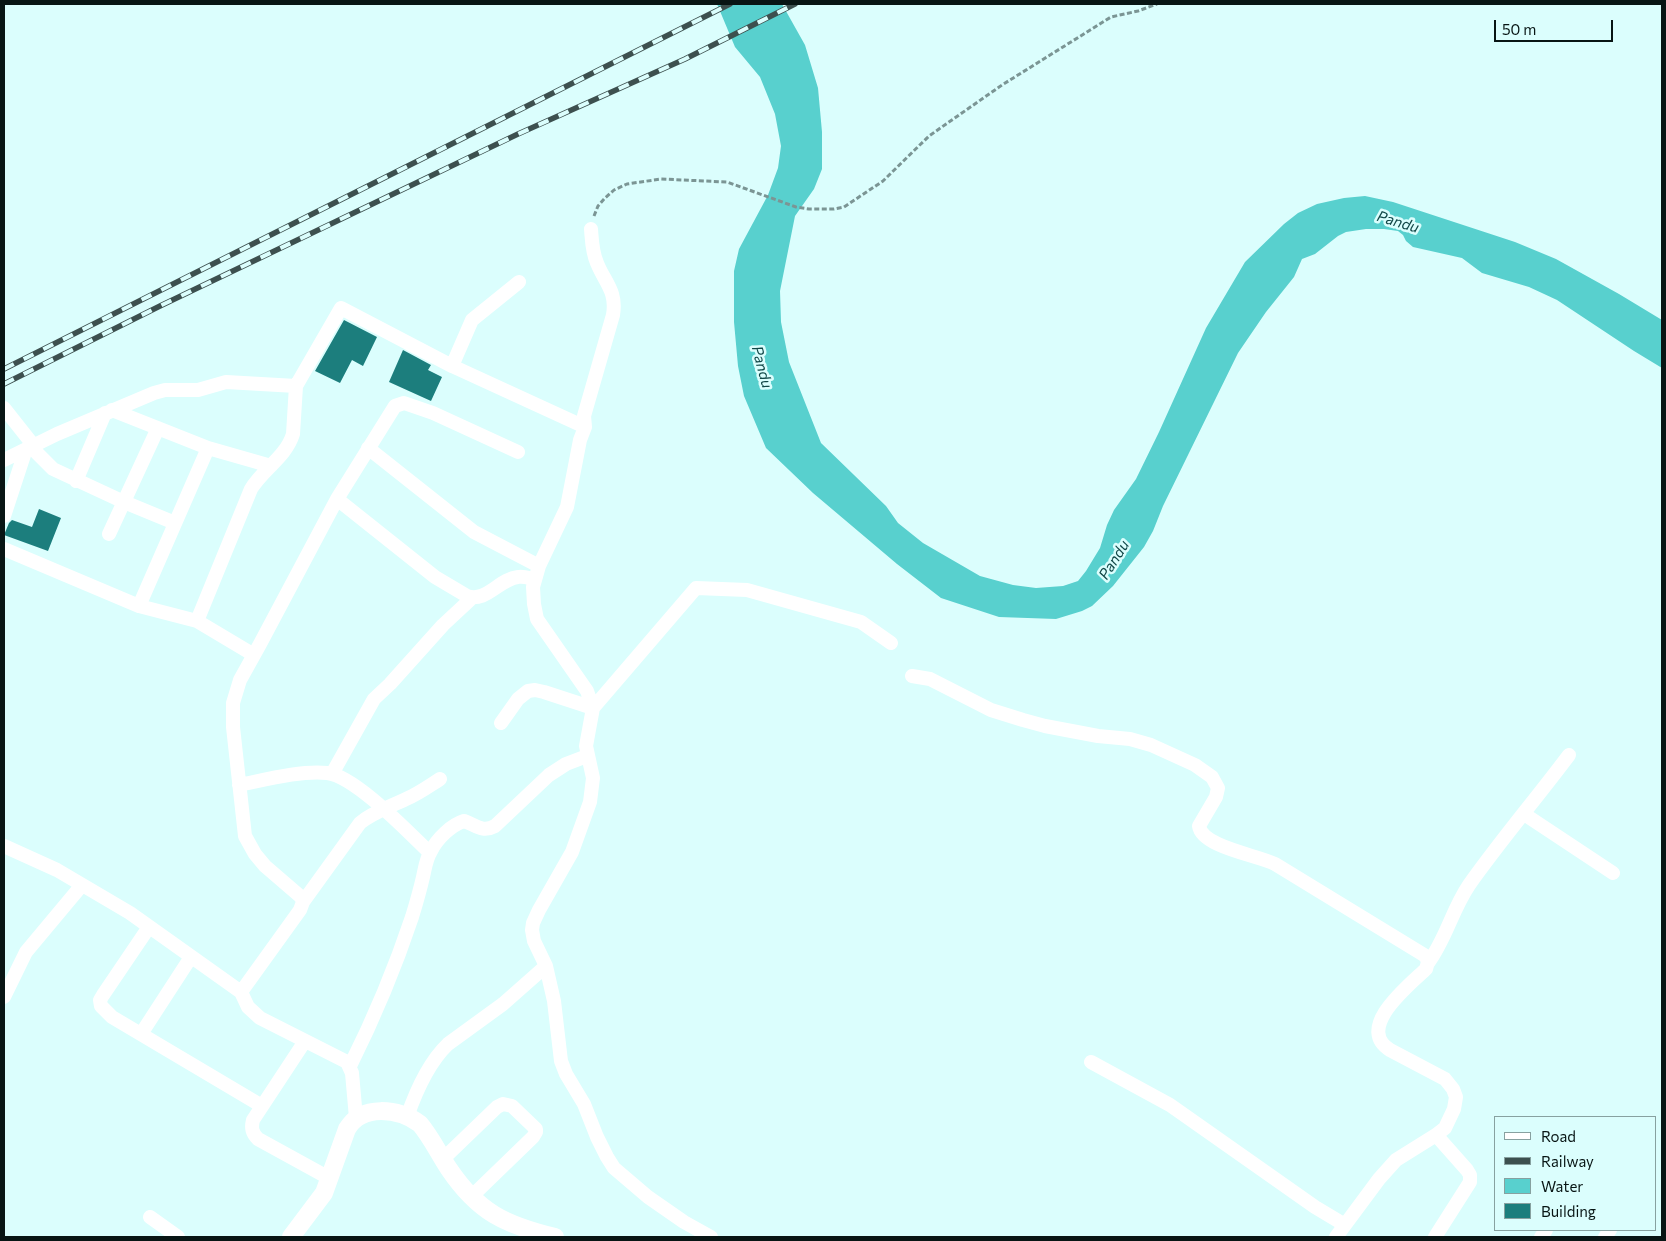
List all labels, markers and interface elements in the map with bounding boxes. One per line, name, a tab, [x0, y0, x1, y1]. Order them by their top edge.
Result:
scale bar	[1496, 10, 1615, 42]
text: 50 m	[1502, 20, 1536, 38]
water label: Pandu	[1375, 207, 1421, 237]
water label: Pandu	[748, 344, 776, 390]
water label: Pandu	[1095, 537, 1133, 583]
legend	[1494, 1116, 1656, 1231]
text: Road	[1541, 1127, 1576, 1145]
text: Railway	[1541, 1152, 1594, 1170]
text: Water	[1541, 1177, 1583, 1195]
text: Building	[1541, 1202, 1596, 1220]

